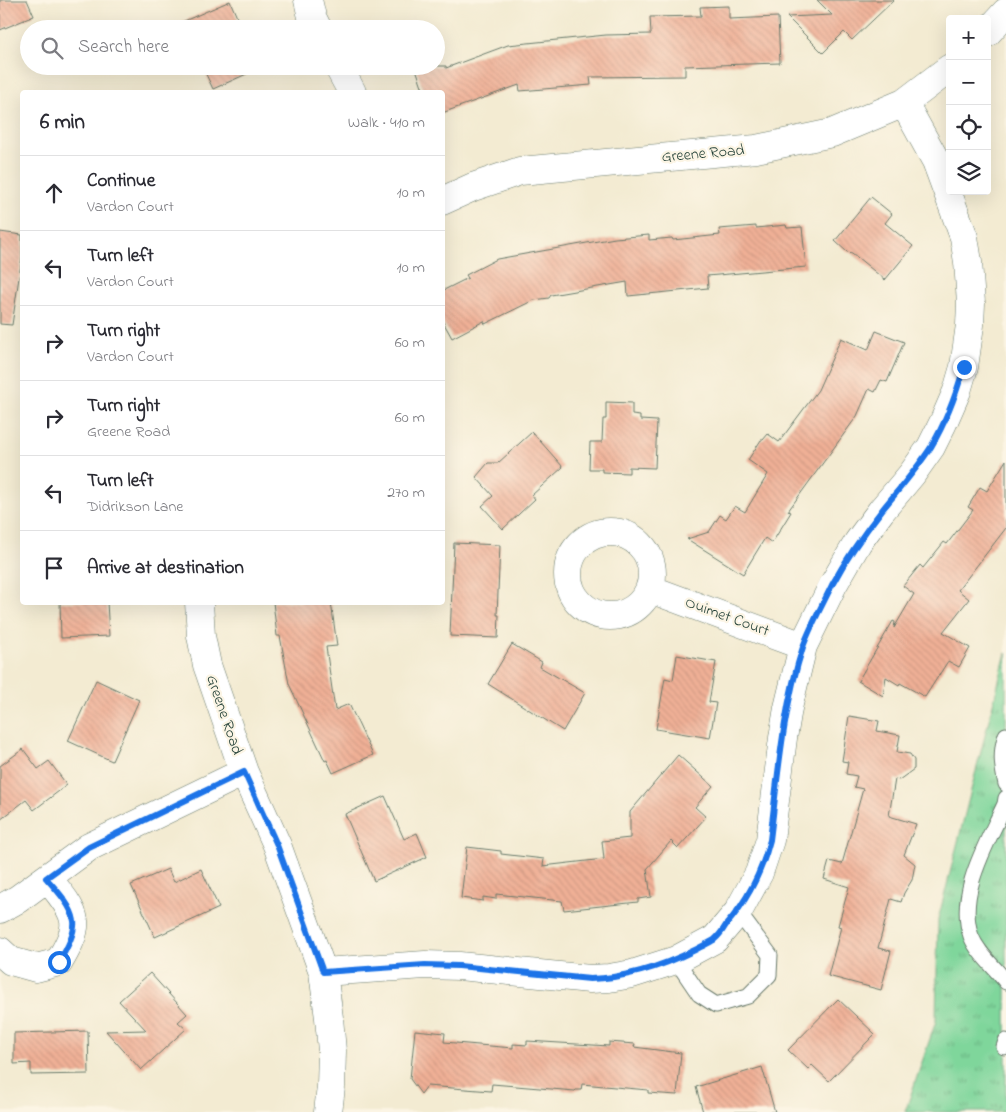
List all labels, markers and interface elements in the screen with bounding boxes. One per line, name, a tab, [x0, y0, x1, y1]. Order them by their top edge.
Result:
map controls	[946, 15, 991, 195]
button: +	[946, 15, 991, 60]
search box	[20, 20, 445, 75]
icon: search	[38, 34, 66, 62]
text: Search here	[78, 34, 169, 61]
button: −	[946, 60, 991, 105]
button: locate	[946, 105, 991, 150]
text: 6 min	[40, 108, 85, 138]
text: Walk · 410 m	[348, 111, 425, 135]
street label: Greene Road	[661, 138, 745, 170]
button: layers	[946, 150, 991, 195]
text: Continue	[87, 168, 155, 195]
icon: ahead	[40, 179, 68, 207]
text: 10 m	[397, 181, 425, 205]
text: Vardon Court	[87, 195, 174, 219]
text: Turn left	[87, 243, 154, 270]
icon: left	[40, 254, 68, 282]
text: 10 m	[397, 256, 425, 280]
text: Vardon Court	[87, 270, 174, 294]
text: Turn right	[87, 318, 160, 345]
icon: right	[40, 329, 68, 357]
text: 60 m	[395, 331, 425, 355]
text: Vardon Court	[87, 345, 174, 369]
route end	[953, 356, 976, 379]
text: Turn right	[87, 393, 160, 420]
icon: right	[40, 404, 68, 432]
text: 60 m	[395, 406, 425, 430]
text: Greene Road	[87, 420, 170, 444]
text: Turn left	[87, 468, 154, 495]
icon: left	[40, 479, 68, 507]
text: 270 m	[387, 481, 425, 505]
text: Didrikson Lane	[87, 495, 183, 519]
icon: arrive	[40, 554, 68, 582]
text: Arrive at destination	[87, 555, 244, 582]
street label: Ouimet Court	[682, 591, 773, 644]
street label: Greene Road	[199, 672, 249, 758]
route start	[48, 951, 71, 974]

